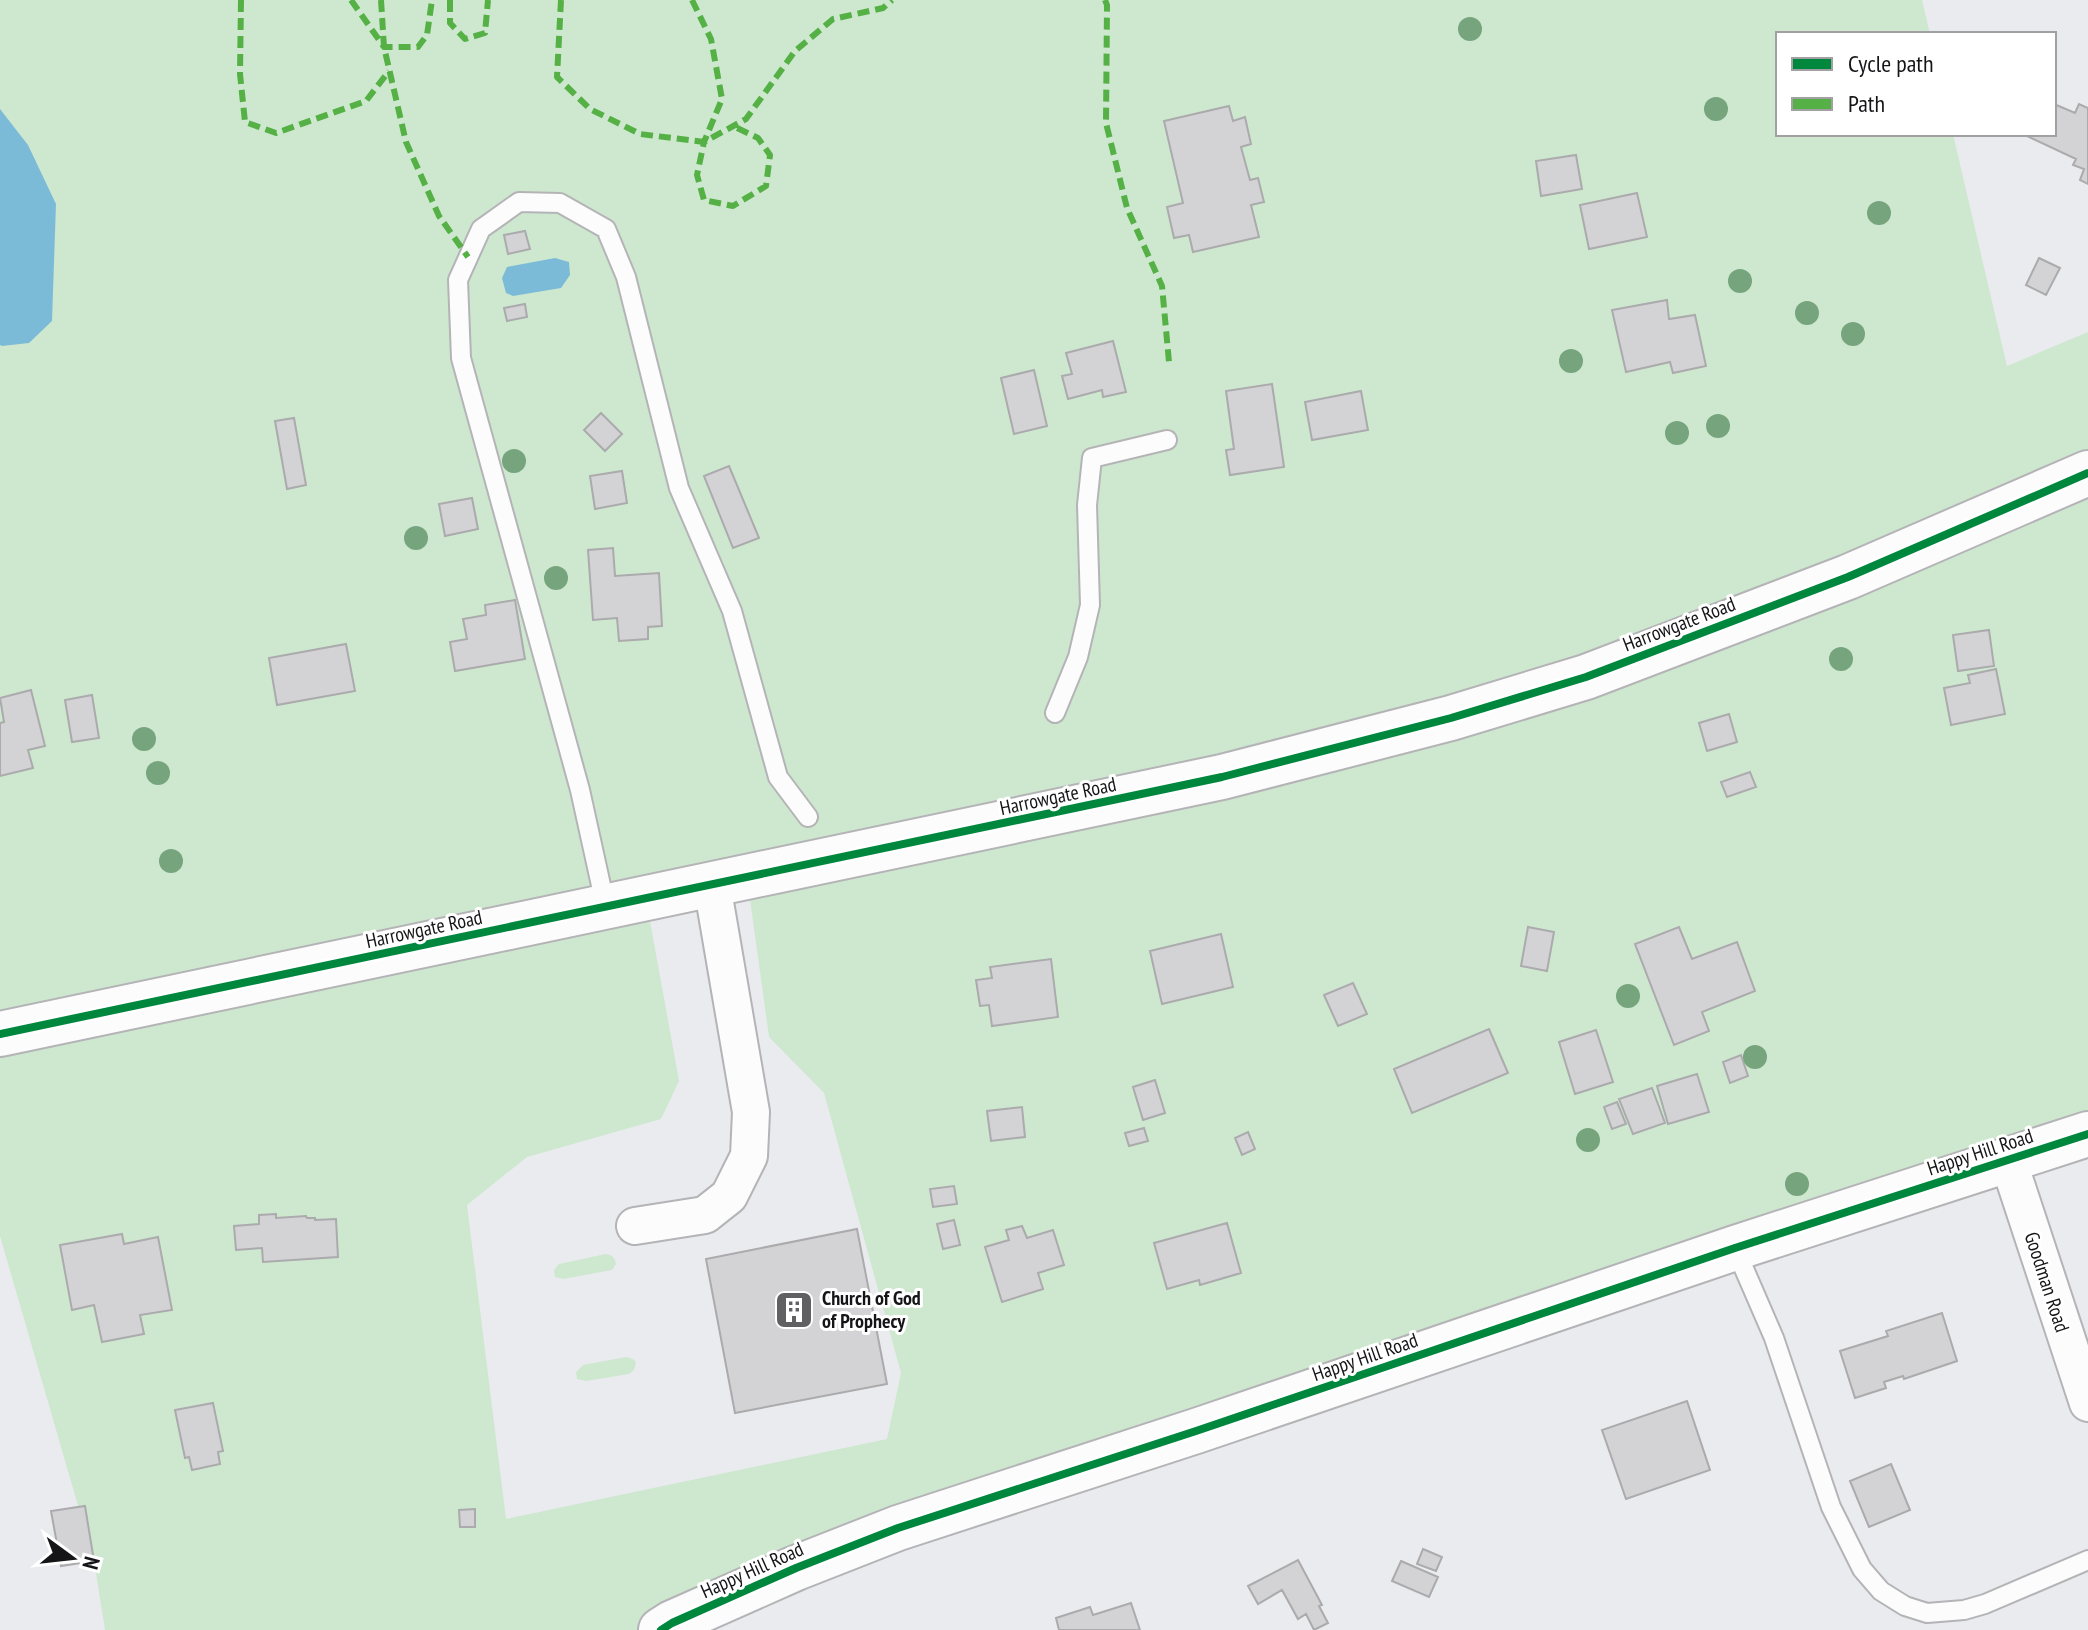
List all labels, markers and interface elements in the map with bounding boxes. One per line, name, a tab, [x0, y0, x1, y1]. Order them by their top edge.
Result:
legend	[1776, 32, 2056, 136]
text: Cycle path	[1848, 48, 1934, 79]
text: Path	[1848, 88, 1885, 119]
street label: Harrowgate Road	[1619, 591, 1739, 657]
street label: Harrowgate Road	[997, 771, 1119, 821]
street label: Harrowgate Road	[363, 904, 485, 954]
street label: Happy Hill Road	[1924, 1123, 2036, 1181]
street label: Goodman Road	[2019, 1229, 2075, 1335]
place label: Church of God of Prophecy	[822, 1285, 921, 1334]
building icon: Church of God of Prophecy	[773, 1289, 815, 1331]
street label: Happy Hill Road	[1309, 1327, 1421, 1387]
north arrow	[32, 1518, 112, 1598]
street label: Happy Hill Road	[697, 1536, 807, 1604]
text: N	[76, 1554, 106, 1573]

